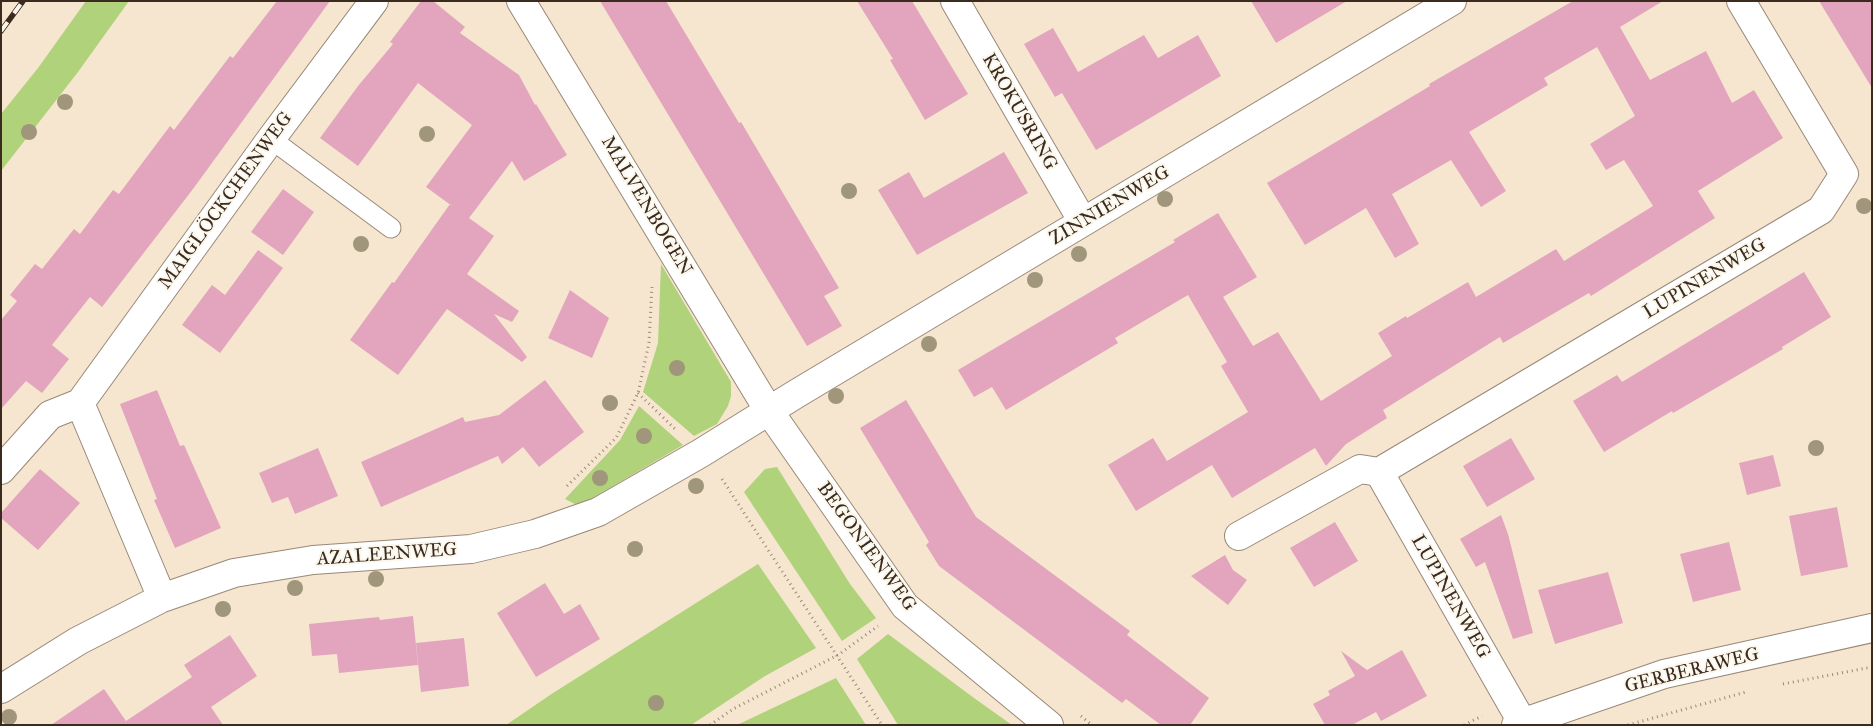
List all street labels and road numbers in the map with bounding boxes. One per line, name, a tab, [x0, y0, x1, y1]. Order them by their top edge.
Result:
street label: KROKUSRING	[976, 50, 1062, 174]
street label: MAIGLÖCKCHENWEG	[154, 108, 298, 294]
street label: MALVENBOGEN	[595, 132, 697, 280]
street label: ZINNIENWEG	[1046, 161, 1174, 251]
street label: LUPINENWEG	[1640, 233, 1770, 325]
street label: BEGONIENWEG	[812, 478, 920, 616]
street label: LUPINENWEG	[1405, 531, 1495, 663]
street label: AZALEENWEG	[316, 539, 458, 571]
street label: GERBERAWEG	[1622, 643, 1762, 699]

